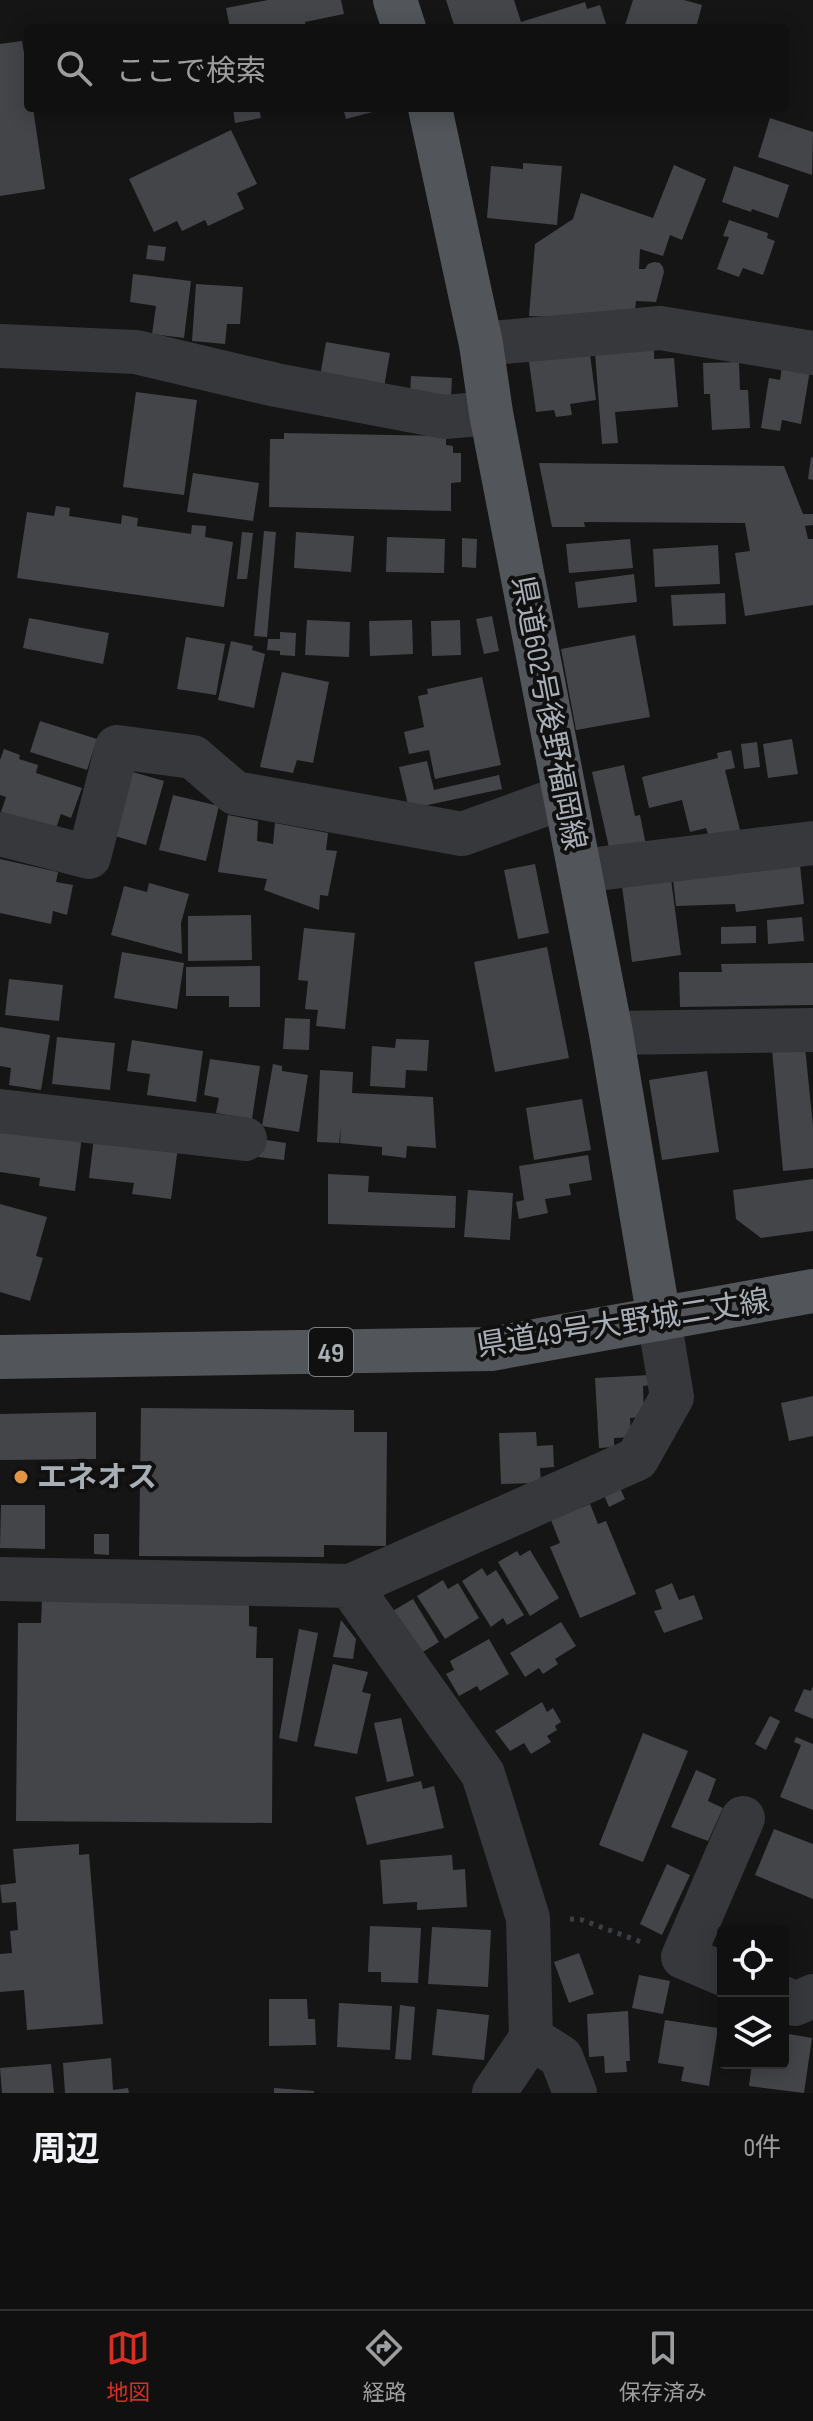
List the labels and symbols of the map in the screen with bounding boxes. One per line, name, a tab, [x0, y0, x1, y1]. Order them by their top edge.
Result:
street label: 県道602号後野福岡線	[504, 573, 592, 854]
street label: 県道49号大野城二丈線	[474, 1283, 772, 1365]
road number: 49	[309, 1328, 353, 1376]
place label: エネオス	[37, 1460, 157, 1496]
marker: エネオス	[12, 1468, 30, 1486]

